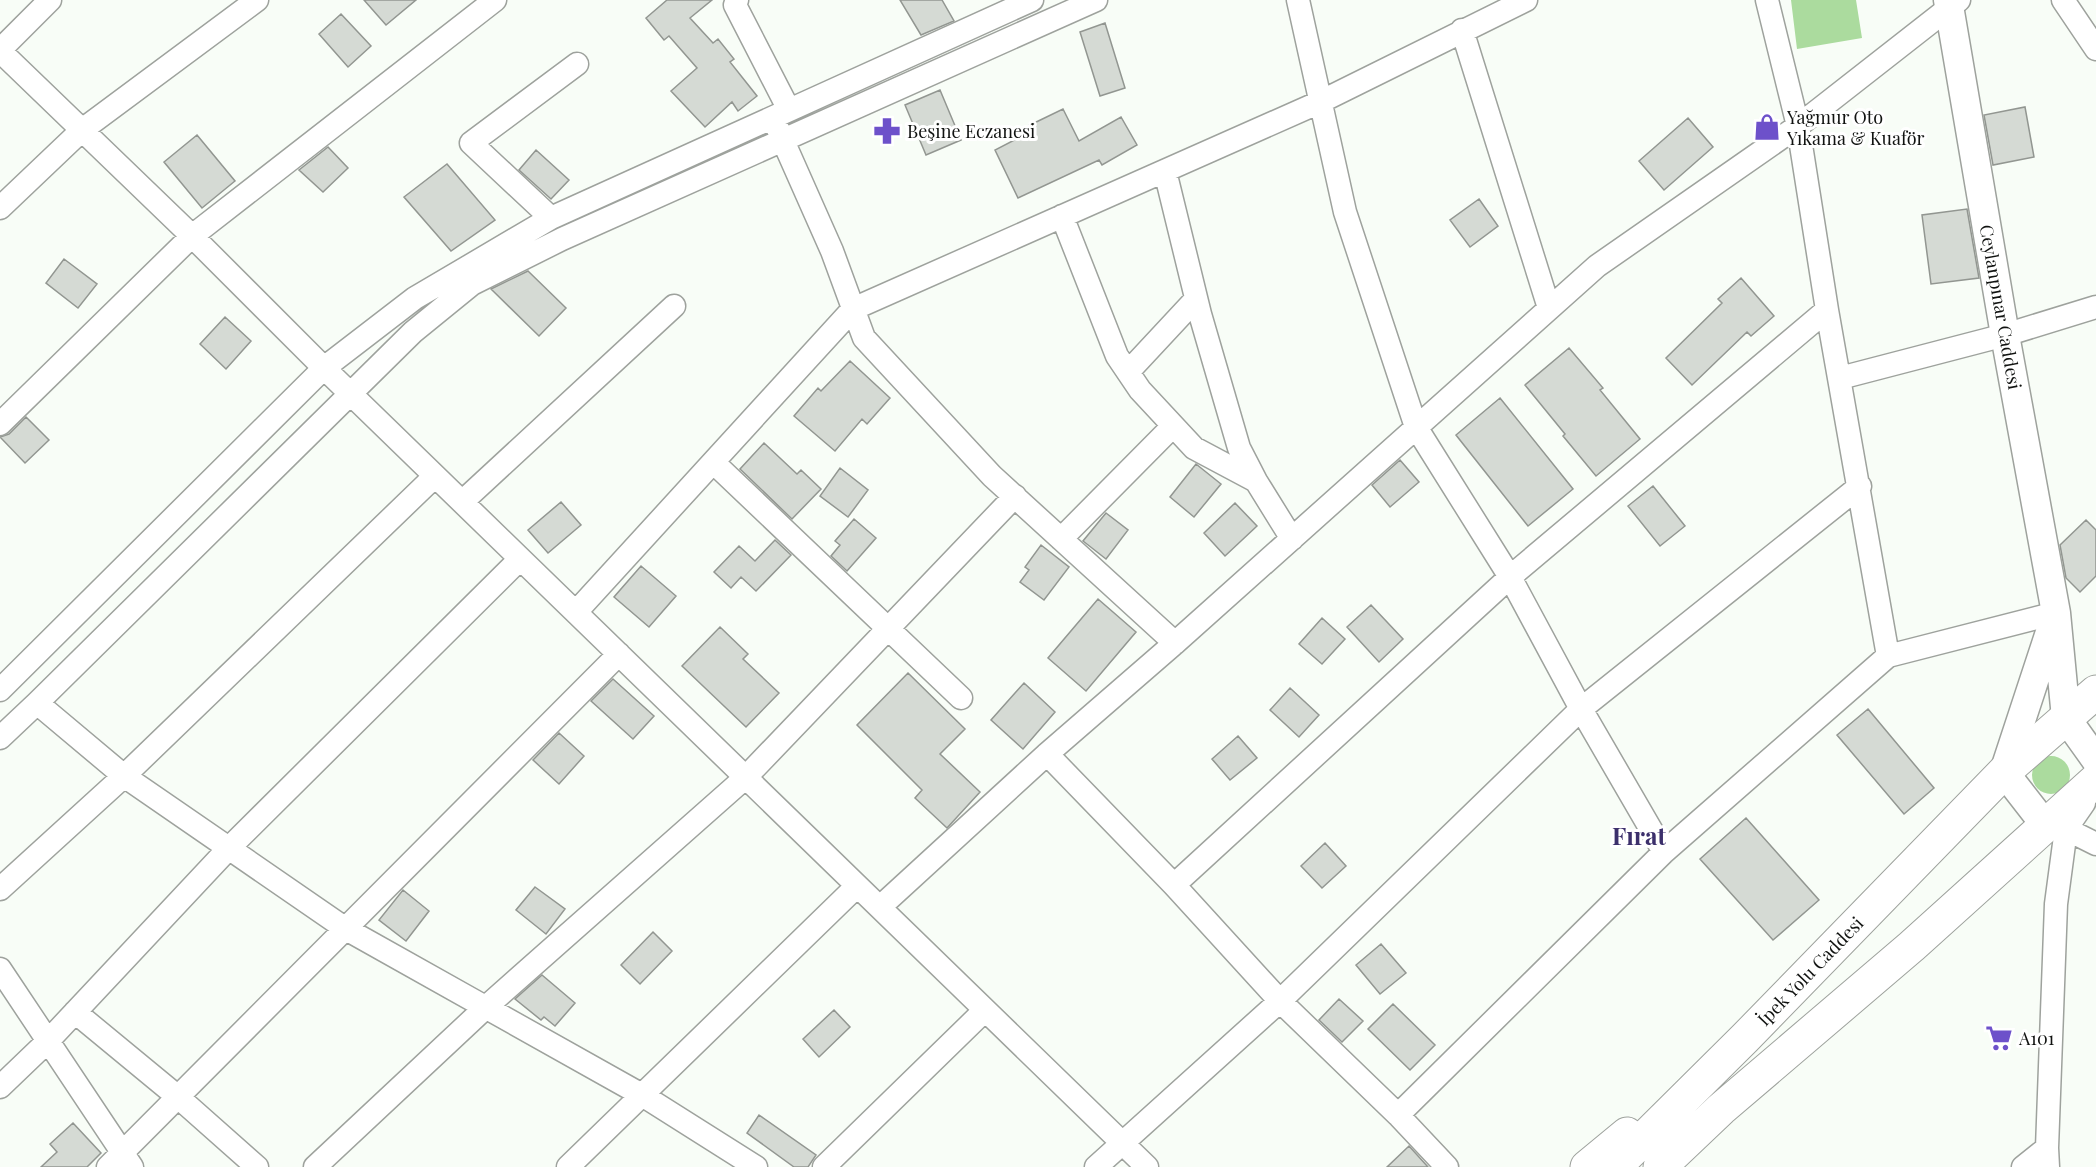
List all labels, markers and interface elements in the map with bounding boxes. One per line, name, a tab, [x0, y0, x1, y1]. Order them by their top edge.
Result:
place label: Yağmur Oto Yıkama & Kuaför	[1786, 105, 1925, 150]
shop icon: Yağmur Oto Yıkama & Kuaför	[1752, 112, 1782, 142]
pharmacy icon: Beşine Eczanesi	[872, 116, 902, 146]
place label: Beşine Eczanesi	[907, 119, 1035, 143]
street label: Ceylanpınar Caddesi	[1975, 223, 2027, 391]
district label: Fırat	[1612, 819, 1666, 851]
street label: İpek Yolu Caddesi	[1752, 911, 1868, 1031]
supermarket icon: A101	[1984, 1023, 2014, 1053]
place label: A101	[2018, 1026, 2055, 1050]

